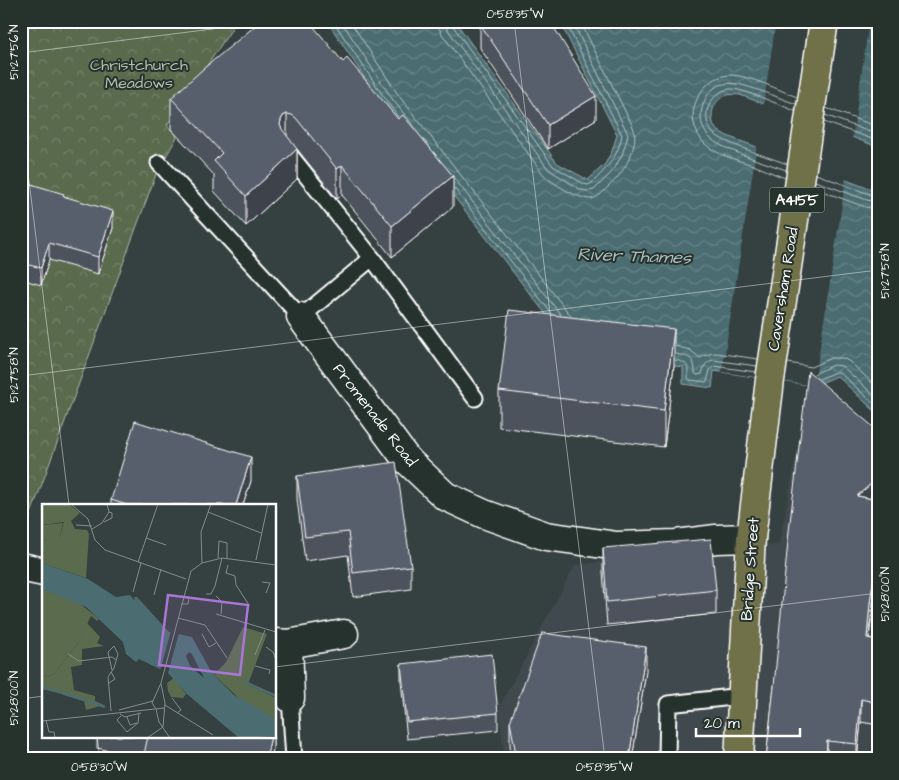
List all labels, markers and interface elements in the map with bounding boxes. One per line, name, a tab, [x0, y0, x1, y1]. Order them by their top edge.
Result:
text: 0°58'35"W	[486, 6, 544, 23]
text: 51°27'56"N	[6, 24, 23, 80]
park label: Christchurch Meadows	[90, 54, 188, 94]
road number: A4155	[770, 188, 824, 212]
street label: Caversham Road	[762, 226, 804, 352]
water label: River Thames	[577, 242, 692, 271]
text: 51°27'58"N	[877, 243, 894, 299]
text: 51°27'58"N	[6, 347, 23, 403]
street label: Promenade Road	[328, 359, 422, 471]
inset map	[42, 504, 276, 738]
street label: Bridge Street	[735, 516, 766, 621]
text: 51°28'00"N	[877, 566, 894, 621]
text: 51°28'00"N	[6, 670, 23, 725]
scale bar	[696, 705, 800, 737]
text: 20 m	[704, 713, 740, 734]
text: 0°58'30"W	[71, 759, 128, 776]
text: 0°58'35"W	[575, 759, 633, 776]

